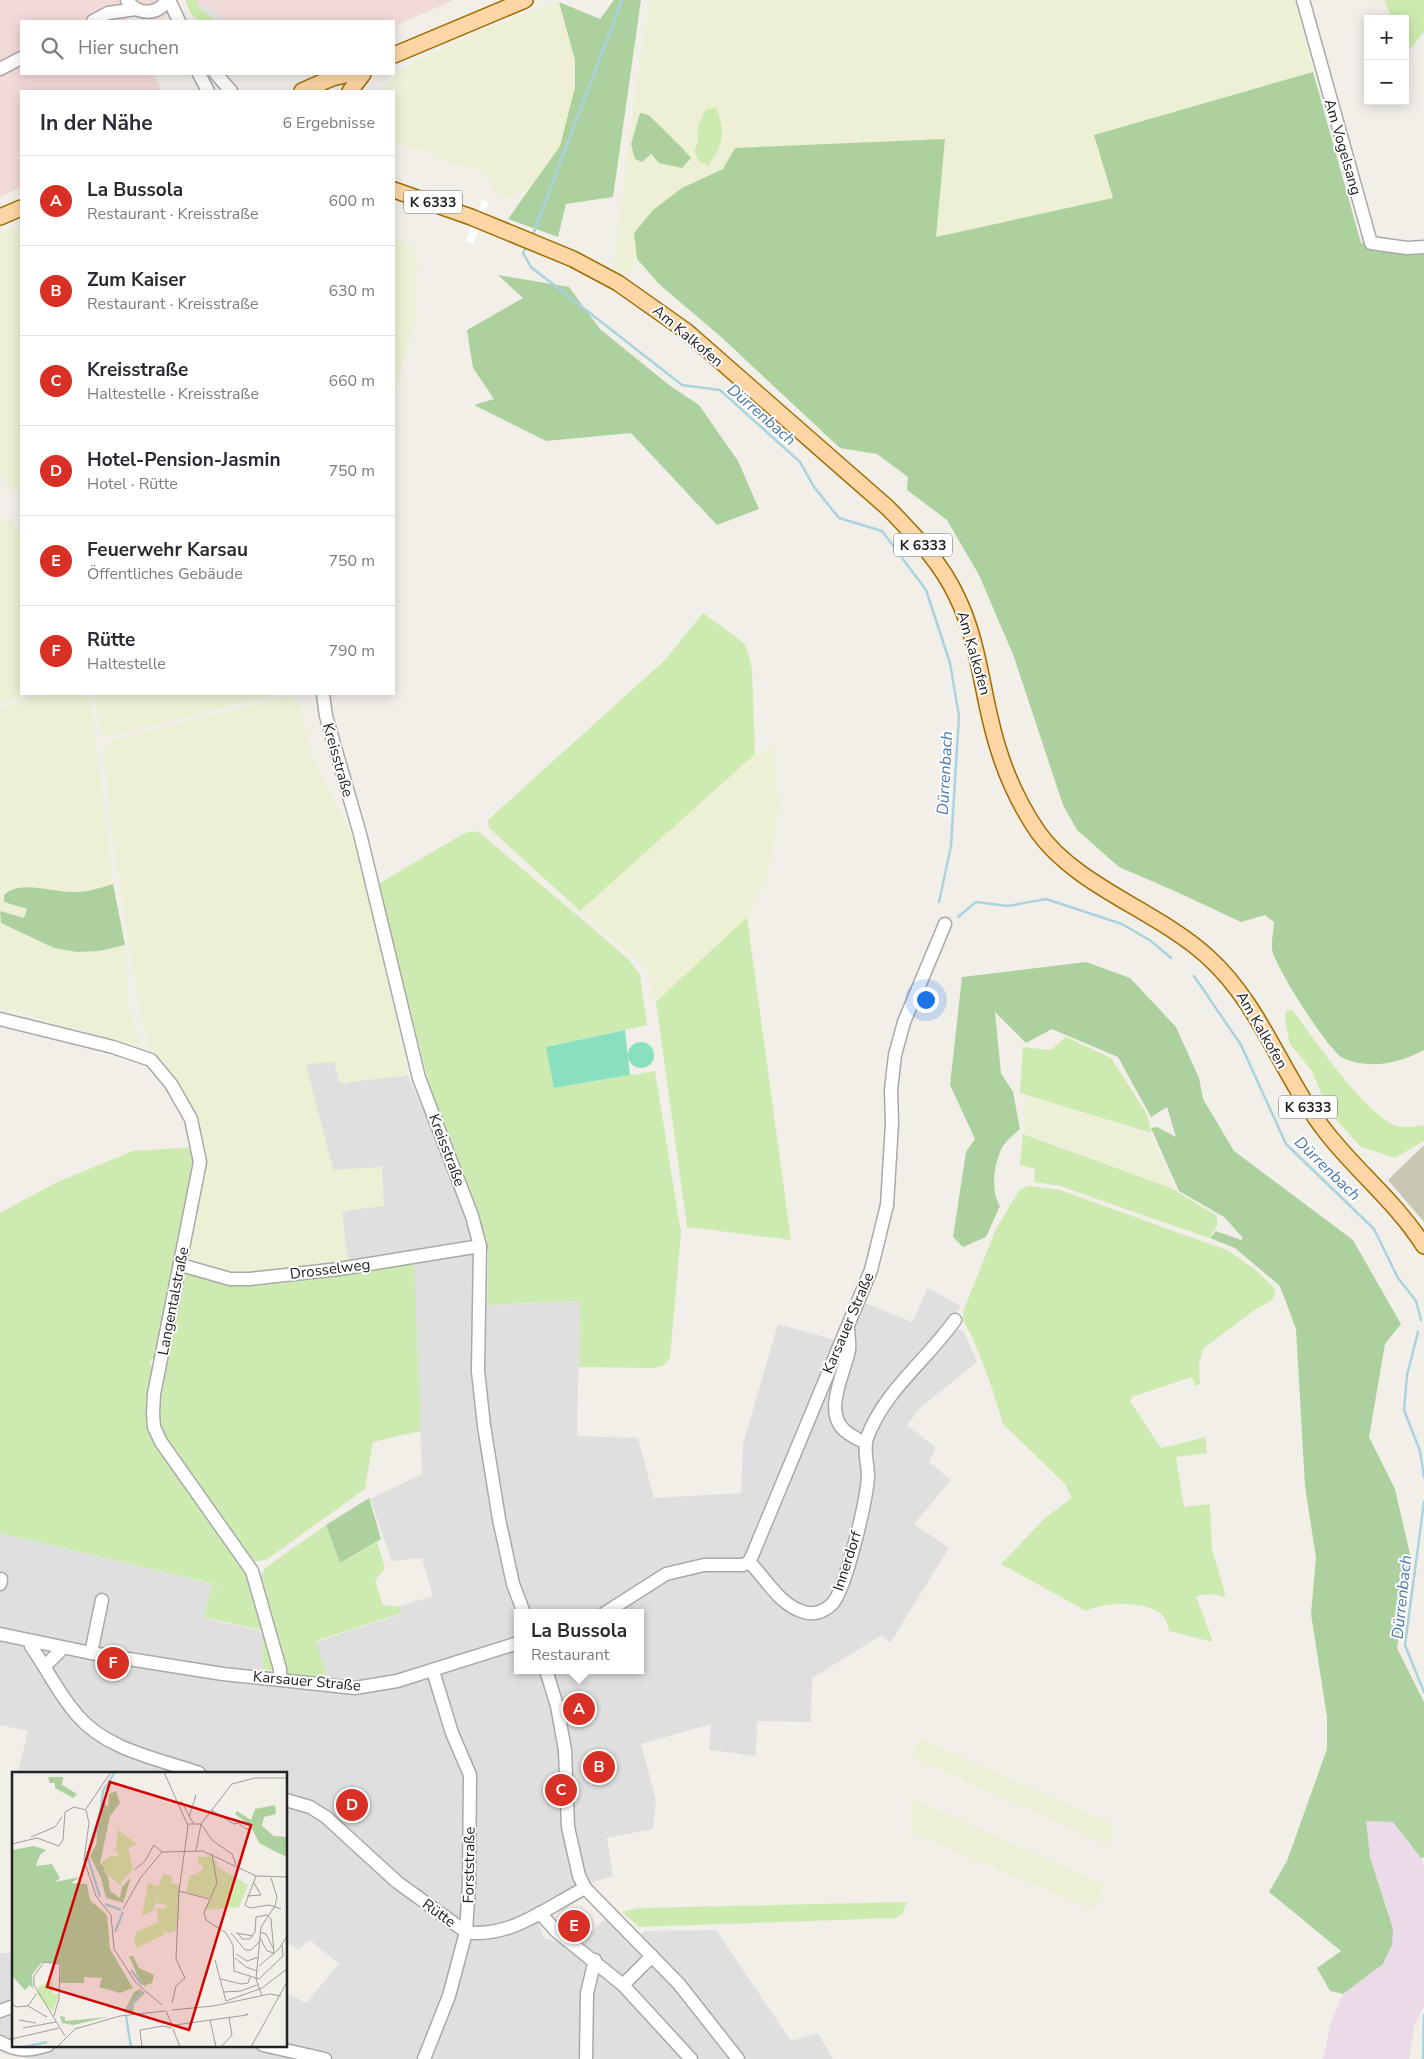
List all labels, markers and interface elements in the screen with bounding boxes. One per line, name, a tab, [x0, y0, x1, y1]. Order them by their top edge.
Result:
map controls	[1364, 15, 1409, 105]
button: +	[1364, 15, 1409, 60]
search box	[20, 20, 395, 75]
icon: search	[38, 34, 66, 62]
text: Hier suchen	[78, 35, 179, 61]
button: −	[1364, 60, 1409, 105]
street label: Am Vogelsang	[1320, 97, 1366, 197]
text: In der Nähe	[40, 109, 153, 137]
text: 6 Ergebnisse	[282, 112, 375, 134]
text: La Bussola	[87, 177, 183, 203]
text: A	[50, 190, 62, 212]
text: 600 m	[328, 190, 375, 212]
road number: K 6333	[404, 190, 462, 213]
text: Restaurant · Kreisstraße	[87, 203, 259, 225]
text: Zum Kaiser	[87, 267, 186, 293]
text: B	[50, 280, 62, 302]
text: 630 m	[328, 280, 375, 302]
text: Restaurant · Kreisstraße	[87, 293, 259, 315]
street label: Am Kalkofen	[649, 301, 727, 371]
text: Kreisstraße	[87, 357, 188, 383]
text: C	[51, 370, 61, 392]
text: 660 m	[328, 370, 375, 392]
water label: Dürrenbach	[722, 379, 800, 451]
text: Haltestelle · Kreisstraße	[87, 383, 259, 405]
text: Hotel-Pension-Jasmin	[87, 447, 281, 473]
text: D	[50, 460, 62, 482]
text: 750 m	[328, 460, 375, 482]
text: Hotel · Rütte	[87, 473, 178, 495]
road number: K 6333	[894, 534, 952, 556]
text: Feuerwehr Karsau	[87, 537, 248, 563]
text: E	[51, 550, 61, 572]
text: 750 m	[328, 550, 375, 572]
text: Öffentliches Gebäude	[87, 563, 243, 585]
street label: Am Kalkofen	[952, 609, 996, 697]
text: Rütte	[87, 627, 135, 653]
text: F	[52, 640, 61, 662]
text: 790 m	[328, 640, 375, 662]
text: Haltestelle	[87, 653, 166, 675]
street label: Kreisstraße	[318, 721, 358, 799]
water label: Dürrenbach	[932, 730, 958, 816]
your location	[913, 987, 939, 1013]
street label: Am Kalkofen	[1232, 988, 1292, 1072]
road number: K 6333	[1279, 1096, 1337, 1118]
street label: Kreisstraße	[424, 1111, 470, 1189]
water label: Dürrenbach	[1289, 1132, 1365, 1206]
street label: Langentalstraße	[153, 1245, 193, 1357]
street label: Drosselweg	[289, 1254, 371, 1284]
street label: Karsauer Straße	[818, 1269, 878, 1377]
street label: Innerdorf	[828, 1527, 866, 1594]
water label: Dürrenbach	[1387, 1554, 1417, 1640]
popup	[514, 1609, 644, 1674]
text: La Bussola	[531, 1618, 627, 1644]
pin: F	[97, 1644, 129, 1682]
text: Restaurant	[531, 1644, 609, 1666]
street label: Karsauer Straße	[252, 1666, 362, 1696]
pin: A	[563, 1690, 595, 1728]
pin: B	[583, 1748, 615, 1786]
pin: C	[545, 1771, 577, 1809]
inset map	[12, 1772, 288, 2046]
pin: D	[336, 1786, 368, 1824]
street label: Forststraße	[458, 1826, 480, 1904]
street label: Rütte	[418, 1894, 460, 1932]
pin: E	[558, 1907, 590, 1945]

